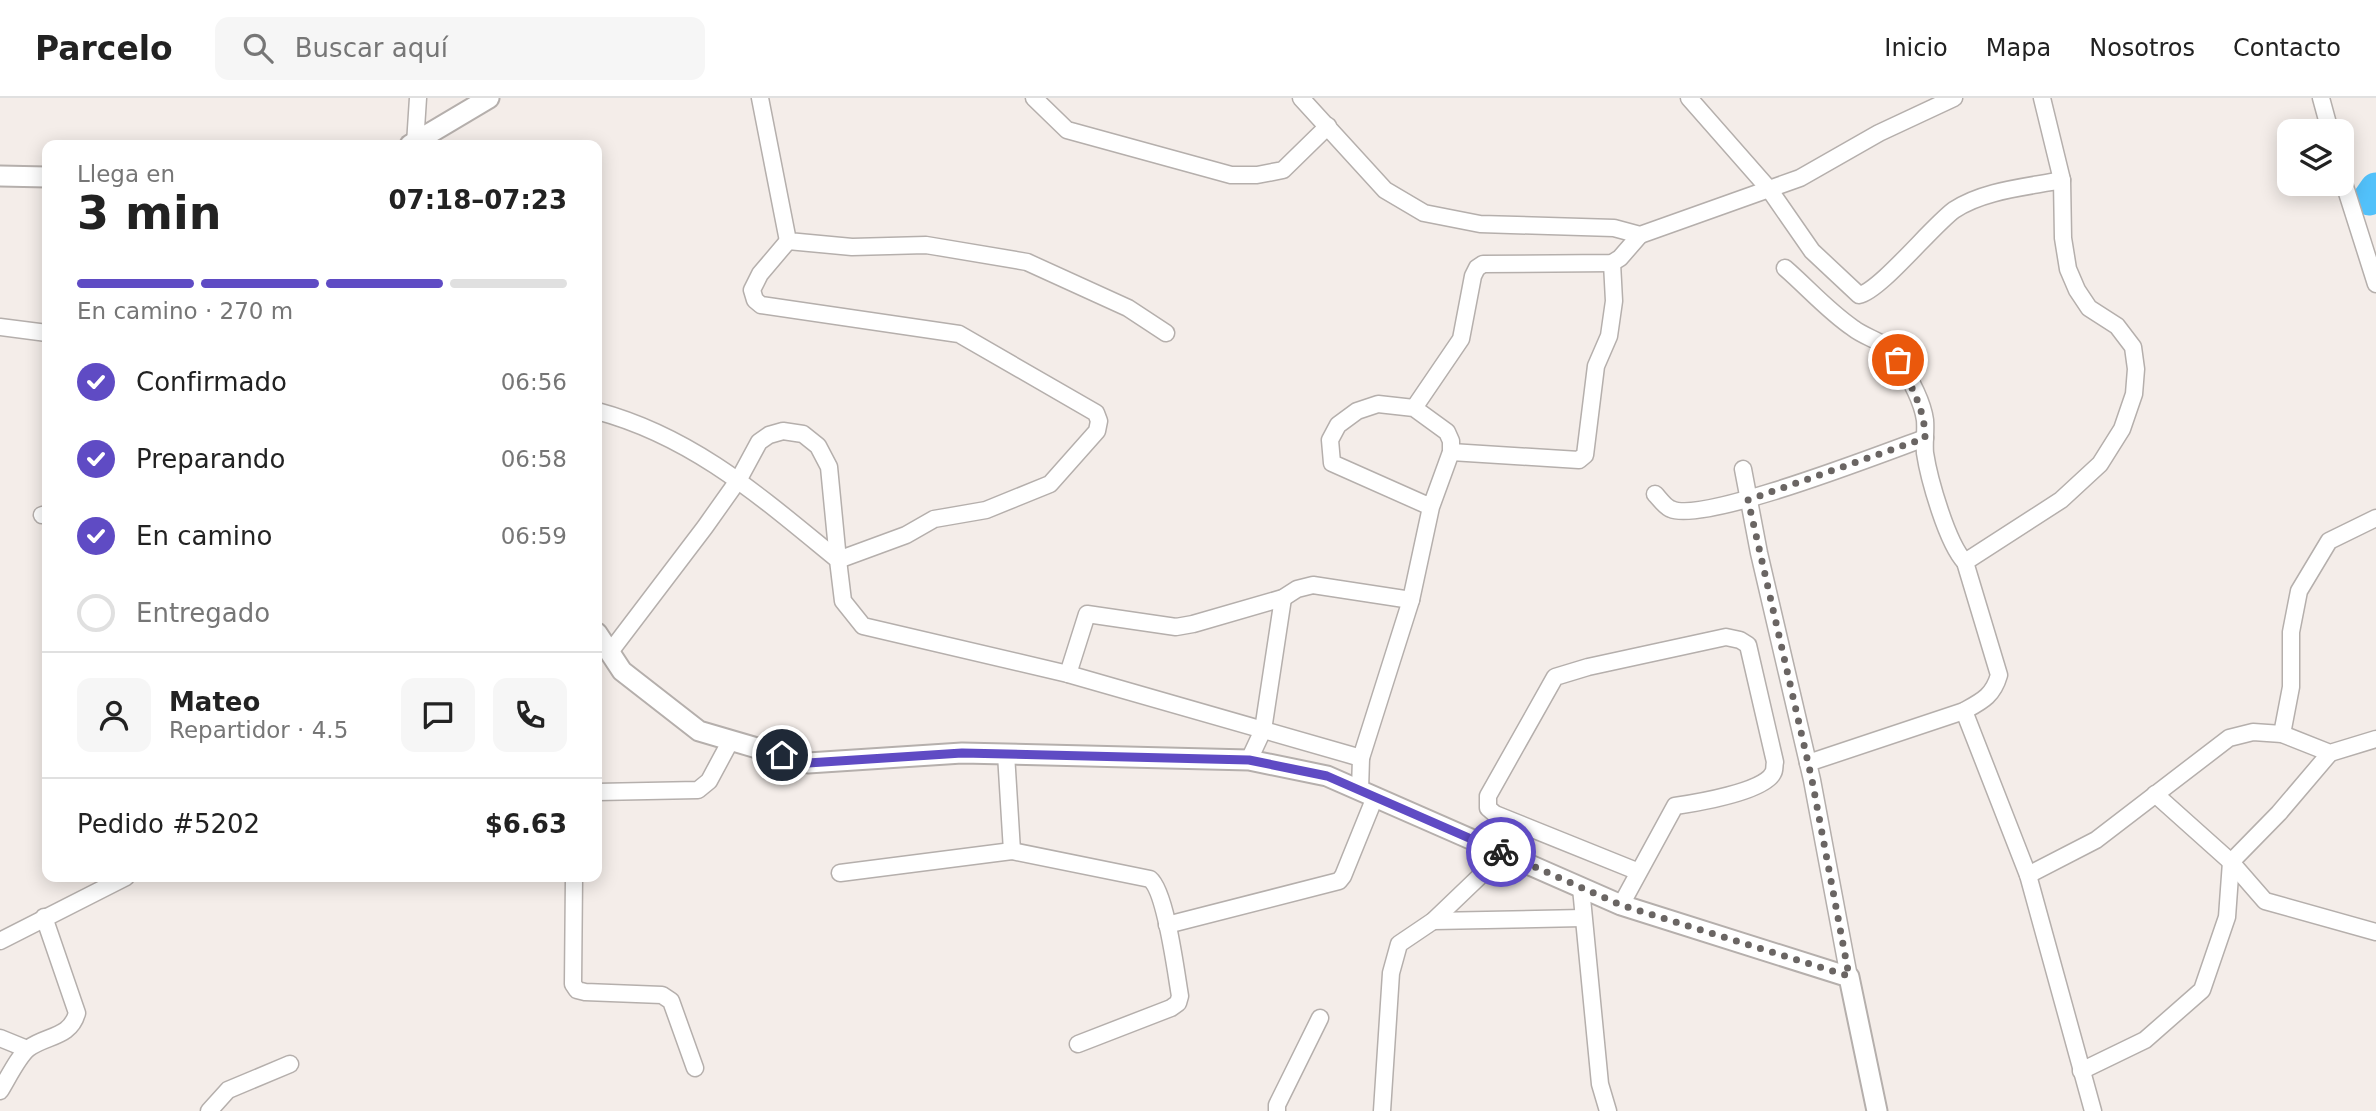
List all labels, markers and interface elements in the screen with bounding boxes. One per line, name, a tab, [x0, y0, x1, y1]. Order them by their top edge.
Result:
search box	[215, 17, 705, 80]
text: Parcelo	[35, 29, 173, 68]
icon: search	[239, 29, 277, 67]
text: Buscar aquí	[295, 33, 448, 63]
text: Inicio	[1884, 34, 1948, 62]
text: Mapa	[1986, 34, 2051, 62]
text: Nosotros	[2089, 34, 2195, 62]
text: Contacto	[2233, 34, 2341, 62]
map controls	[2277, 119, 2354, 196]
button: layers	[2277, 119, 2354, 196]
text: Llega en	[77, 161, 175, 187]
text: 07:18–07:23	[388, 185, 567, 215]
text: 3 min	[77, 186, 221, 240]
text: En camino · 270 m	[77, 298, 293, 324]
pin	[1868, 330, 1928, 390]
icon: bag	[1879, 341, 1917, 379]
icon: check	[77, 363, 115, 401]
text: Confirmado	[136, 367, 287, 397]
text: 06:56	[501, 369, 567, 395]
icon: check	[77, 440, 115, 478]
text: Preparando	[136, 444, 285, 474]
text: 06:58	[501, 446, 567, 472]
icon: check	[77, 517, 115, 555]
text: En camino	[136, 521, 272, 551]
text: 06:59	[501, 523, 567, 549]
text: Entregado	[136, 598, 270, 628]
button: person	[77, 678, 151, 752]
button: chat	[401, 678, 475, 752]
button: phone	[493, 678, 567, 752]
text: Mateo	[169, 687, 260, 717]
text: Repartidor · 4.5	[169, 717, 348, 743]
pin	[752, 725, 812, 785]
icon: home	[763, 736, 801, 774]
text: Pedido #5202	[77, 809, 260, 839]
text: $6.63	[485, 809, 567, 839]
courier	[1466, 817, 1536, 887]
icon: bike	[1482, 833, 1520, 871]

